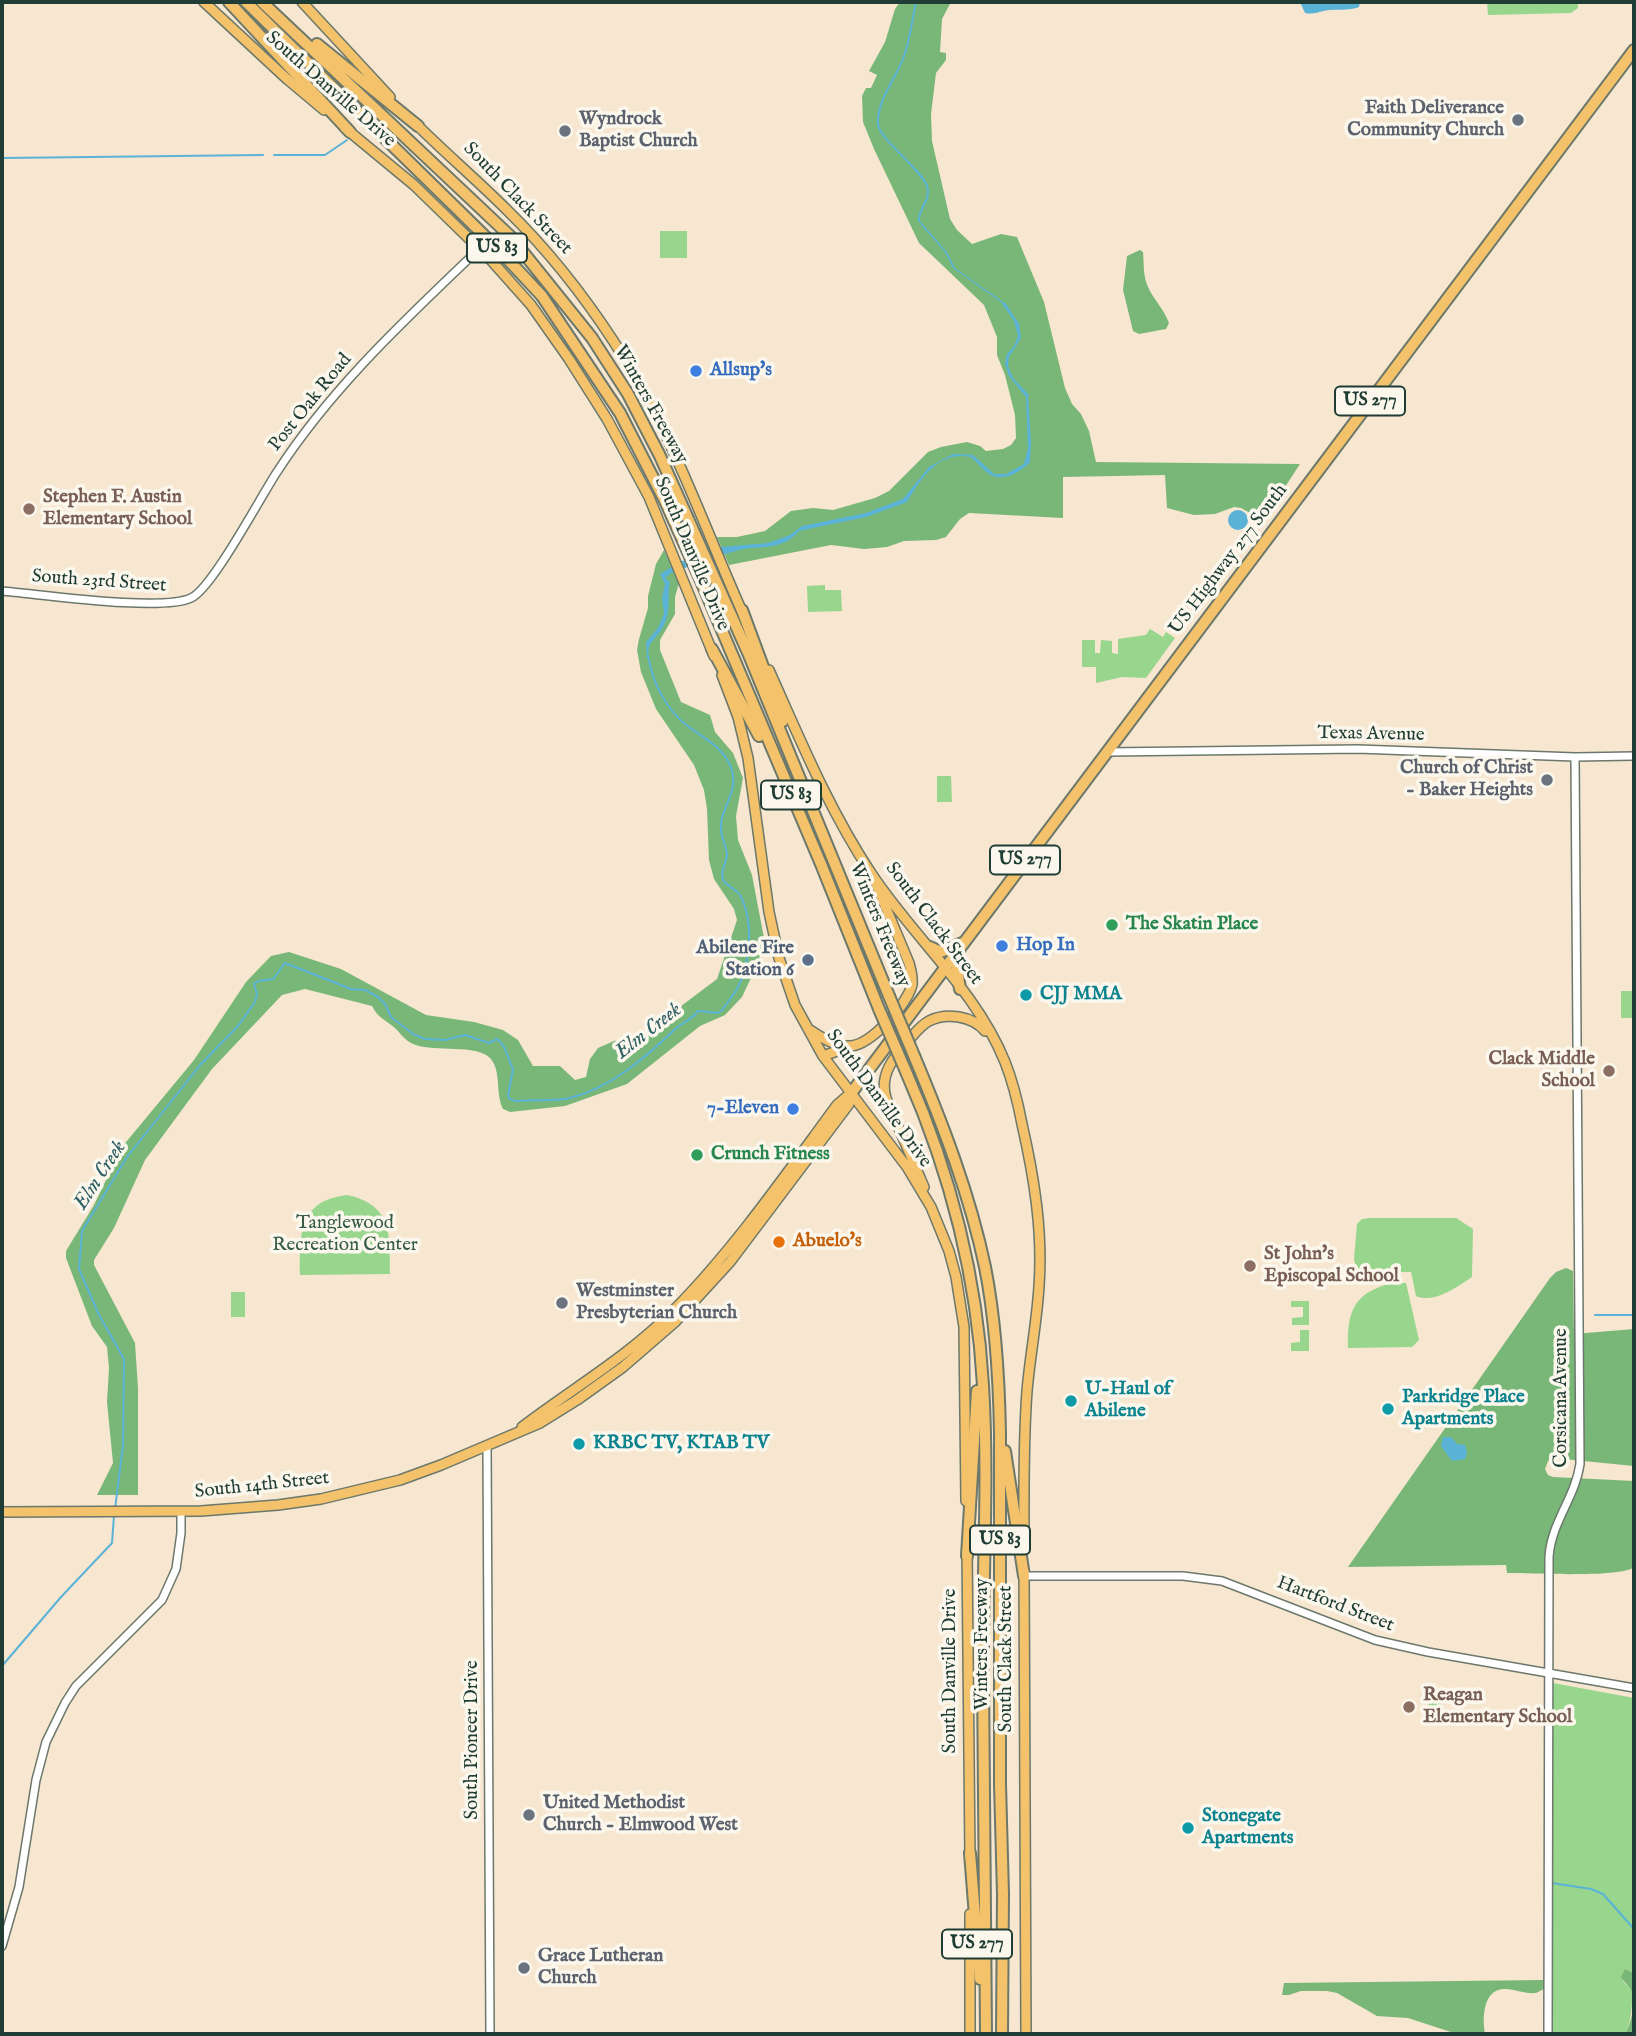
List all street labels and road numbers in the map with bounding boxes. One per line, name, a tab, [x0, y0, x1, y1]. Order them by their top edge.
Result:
street label: South Danville Drive	[260, 27, 400, 153]
street label: South Clack Street	[458, 138, 576, 260]
road number: US 83	[467, 234, 527, 262]
street label: Winters Freeway	[608, 342, 692, 468]
street label: Post Oak Road	[265, 349, 357, 457]
road number: US 277	[1335, 386, 1405, 416]
street label: South Danville Drive	[648, 474, 734, 634]
street label: US Highway 277 South	[1165, 480, 1293, 640]
street label: South 23rd Street	[31, 566, 167, 598]
street label: Texas Avenue	[1317, 723, 1425, 747]
road number: US 83	[761, 780, 821, 810]
road number: US 277	[990, 846, 1060, 874]
street label: South Clack Street	[880, 858, 986, 990]
street label: Winters Freeway	[844, 859, 914, 991]
street label: South Danville Drive	[820, 1026, 936, 1172]
street label: Corsicana Avenue	[1551, 1328, 1573, 1468]
street label: South 14th Street	[194, 1468, 330, 1504]
road number: US 83	[970, 1526, 1030, 1554]
street label: Hartford Street	[1273, 1572, 1397, 1638]
street label: Winters Freeway	[972, 1578, 994, 1710]
street label: South Clack Street	[996, 1585, 1018, 1733]
street label: South Danville Drive	[940, 1589, 962, 1753]
street label: South Pioneer Drive	[462, 1660, 484, 1820]
road number: US 277	[942, 1930, 1012, 1958]

